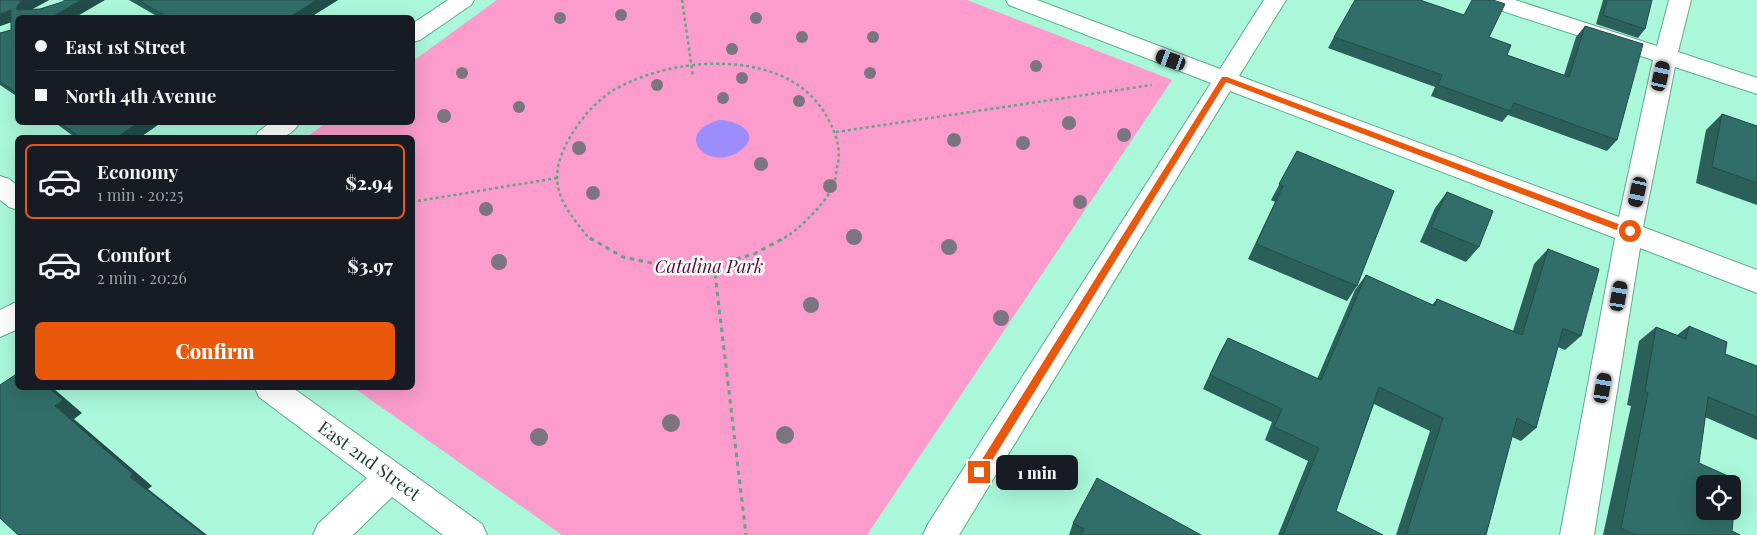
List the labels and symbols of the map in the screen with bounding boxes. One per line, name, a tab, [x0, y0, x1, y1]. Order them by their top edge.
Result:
car	[1154, 48, 1187, 72]
car	[1650, 60, 1671, 92]
car	[1627, 176, 1648, 208]
route start	[1619, 220, 1641, 242]
park label: Catalina Park	[655, 254, 763, 278]
car	[1609, 280, 1628, 312]
car	[1593, 372, 1612, 404]
street label: East 2nd Street	[314, 415, 426, 506]
callout: 1 min	[996, 454, 1079, 490]
route end	[968, 461, 990, 483]

